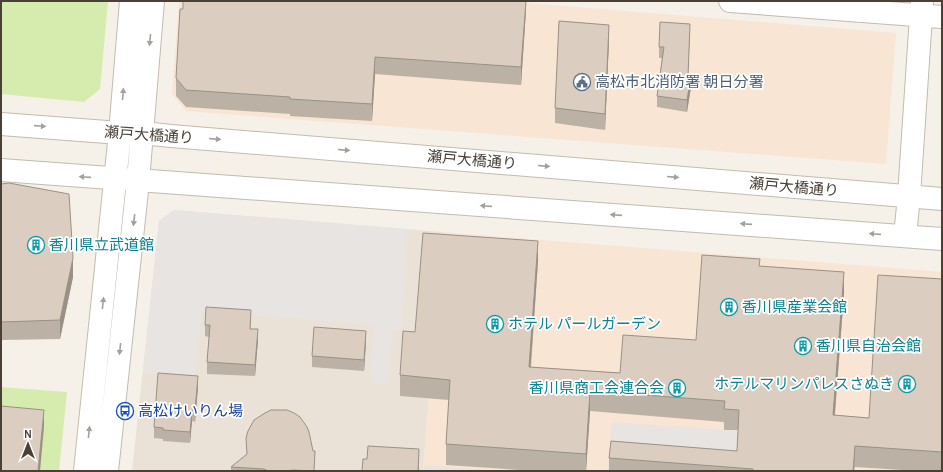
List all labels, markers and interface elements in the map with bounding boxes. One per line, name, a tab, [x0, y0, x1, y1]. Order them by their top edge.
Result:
one-way arrow	[147, 34, 153, 46]
public building icon: 高松市北消防署 朝日分署	[572, 72, 592, 92]
place label: 高松市北消防署 朝日分署	[595, 73, 764, 91]
one-way arrow	[120, 88, 127, 100]
one-way arrow	[34, 123, 46, 130]
street label: 瀬戸大橋通り	[103, 123, 195, 147]
one-way arrow	[209, 136, 221, 143]
one-way arrow	[338, 147, 350, 153]
street label: 瀬戸大橋通り	[426, 147, 518, 173]
one-way arrow	[538, 163, 550, 170]
one-way arrow	[79, 173, 91, 180]
one-way arrow	[667, 174, 679, 181]
street label: 瀬戸大橋通り	[748, 174, 840, 200]
one-way arrow	[480, 202, 492, 209]
one-way arrow	[610, 212, 622, 219]
one-way arrow	[130, 214, 137, 226]
one-way arrow	[740, 221, 752, 228]
one-way arrow	[869, 230, 881, 237]
building icon: 香川県立武道館	[26, 235, 46, 255]
place label: 香川県立武道館	[49, 236, 154, 254]
one-way arrow	[99, 297, 106, 309]
building icon: 香川県産業会館	[719, 297, 739, 317]
place label: 香川県産業会館	[742, 298, 847, 316]
building icon: ホテル パールガーデン	[485, 314, 505, 334]
place label: ホテル パールガーデン	[508, 315, 661, 333]
building icon: 香川県自治会館	[793, 336, 813, 356]
place label: 香川県自治会館	[816, 337, 921, 355]
one-way arrow	[116, 343, 123, 355]
building icon: ホテルマリンパレスさぬき	[897, 374, 917, 394]
place label: ホテルマリンパレスさぬき	[714, 375, 894, 393]
building icon: 香川県商工会連合会	[667, 378, 687, 398]
place label: 香川県商工会連合会	[529, 379, 664, 397]
bus stop icon: 高松けいりん場	[115, 401, 135, 421]
place label: 高松けいりん場	[138, 402, 243, 420]
north arrow	[8, 424, 48, 464]
one-way arrow	[86, 426, 93, 438]
text: N	[24, 428, 32, 441]

